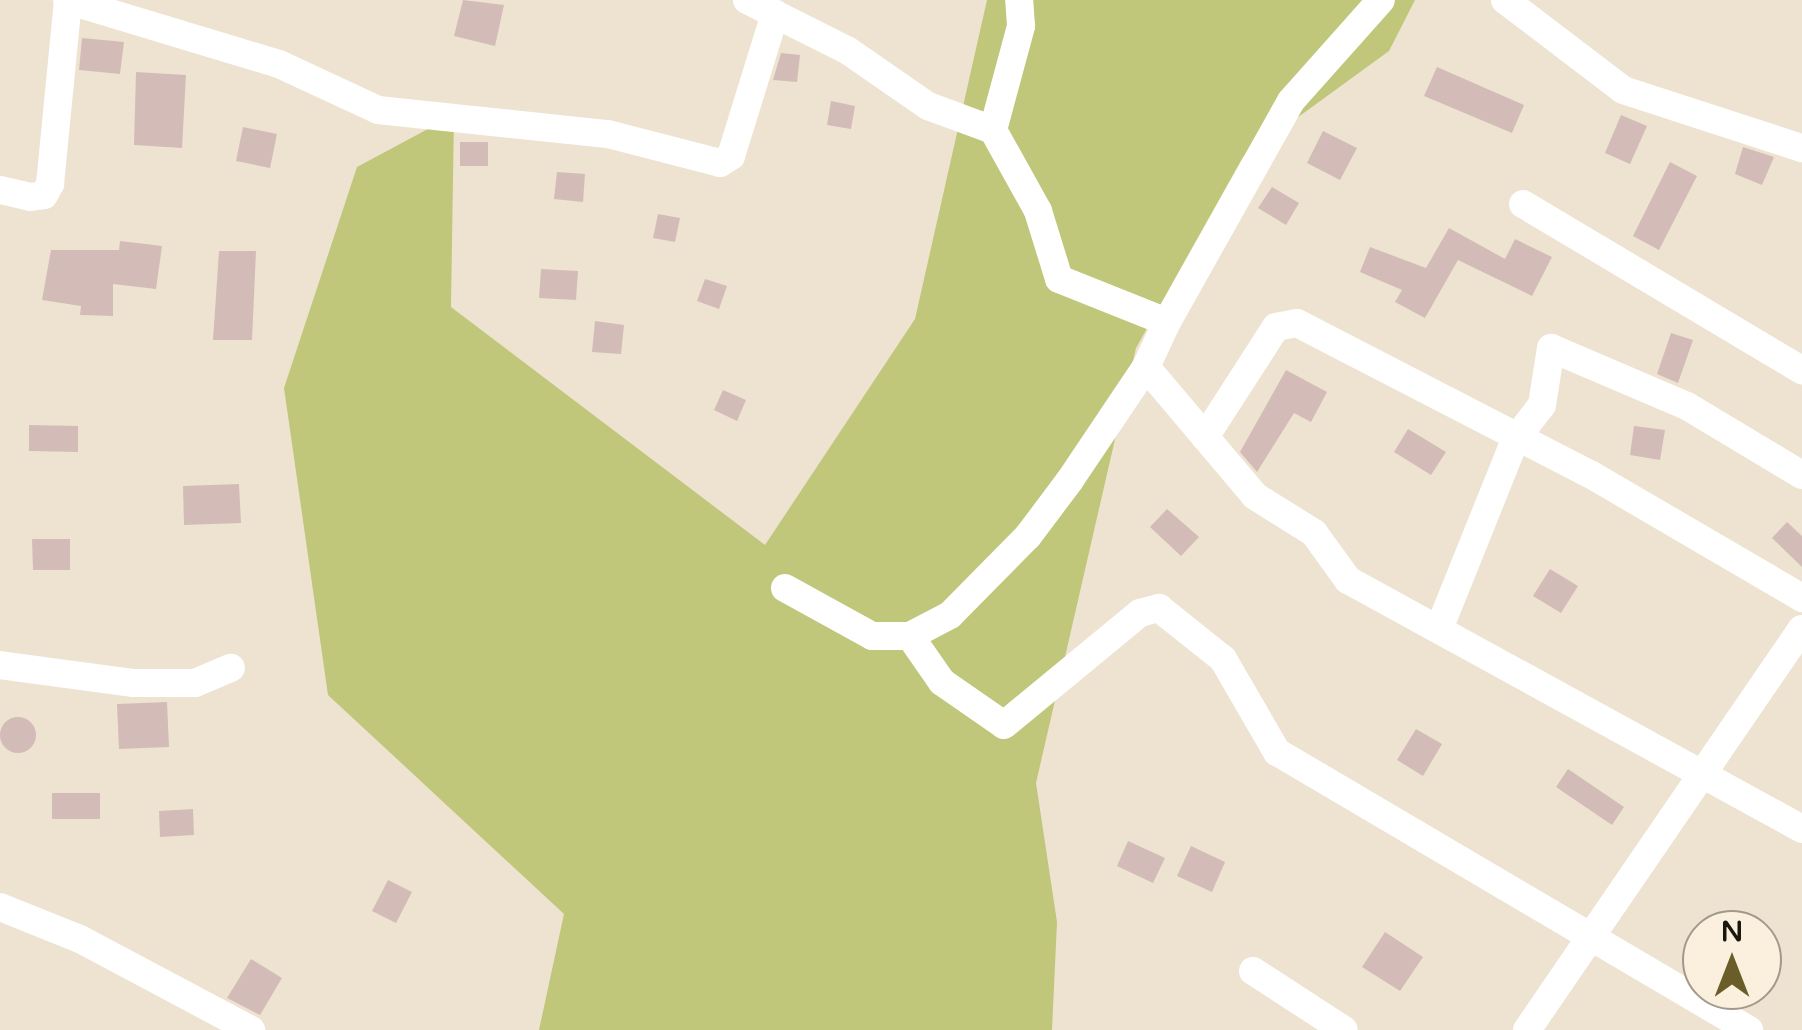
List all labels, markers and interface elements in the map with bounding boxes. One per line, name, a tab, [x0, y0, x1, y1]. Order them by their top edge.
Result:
north arrow	[1682, 910, 1782, 1010]
text: N	[1721, 915, 1743, 949]

